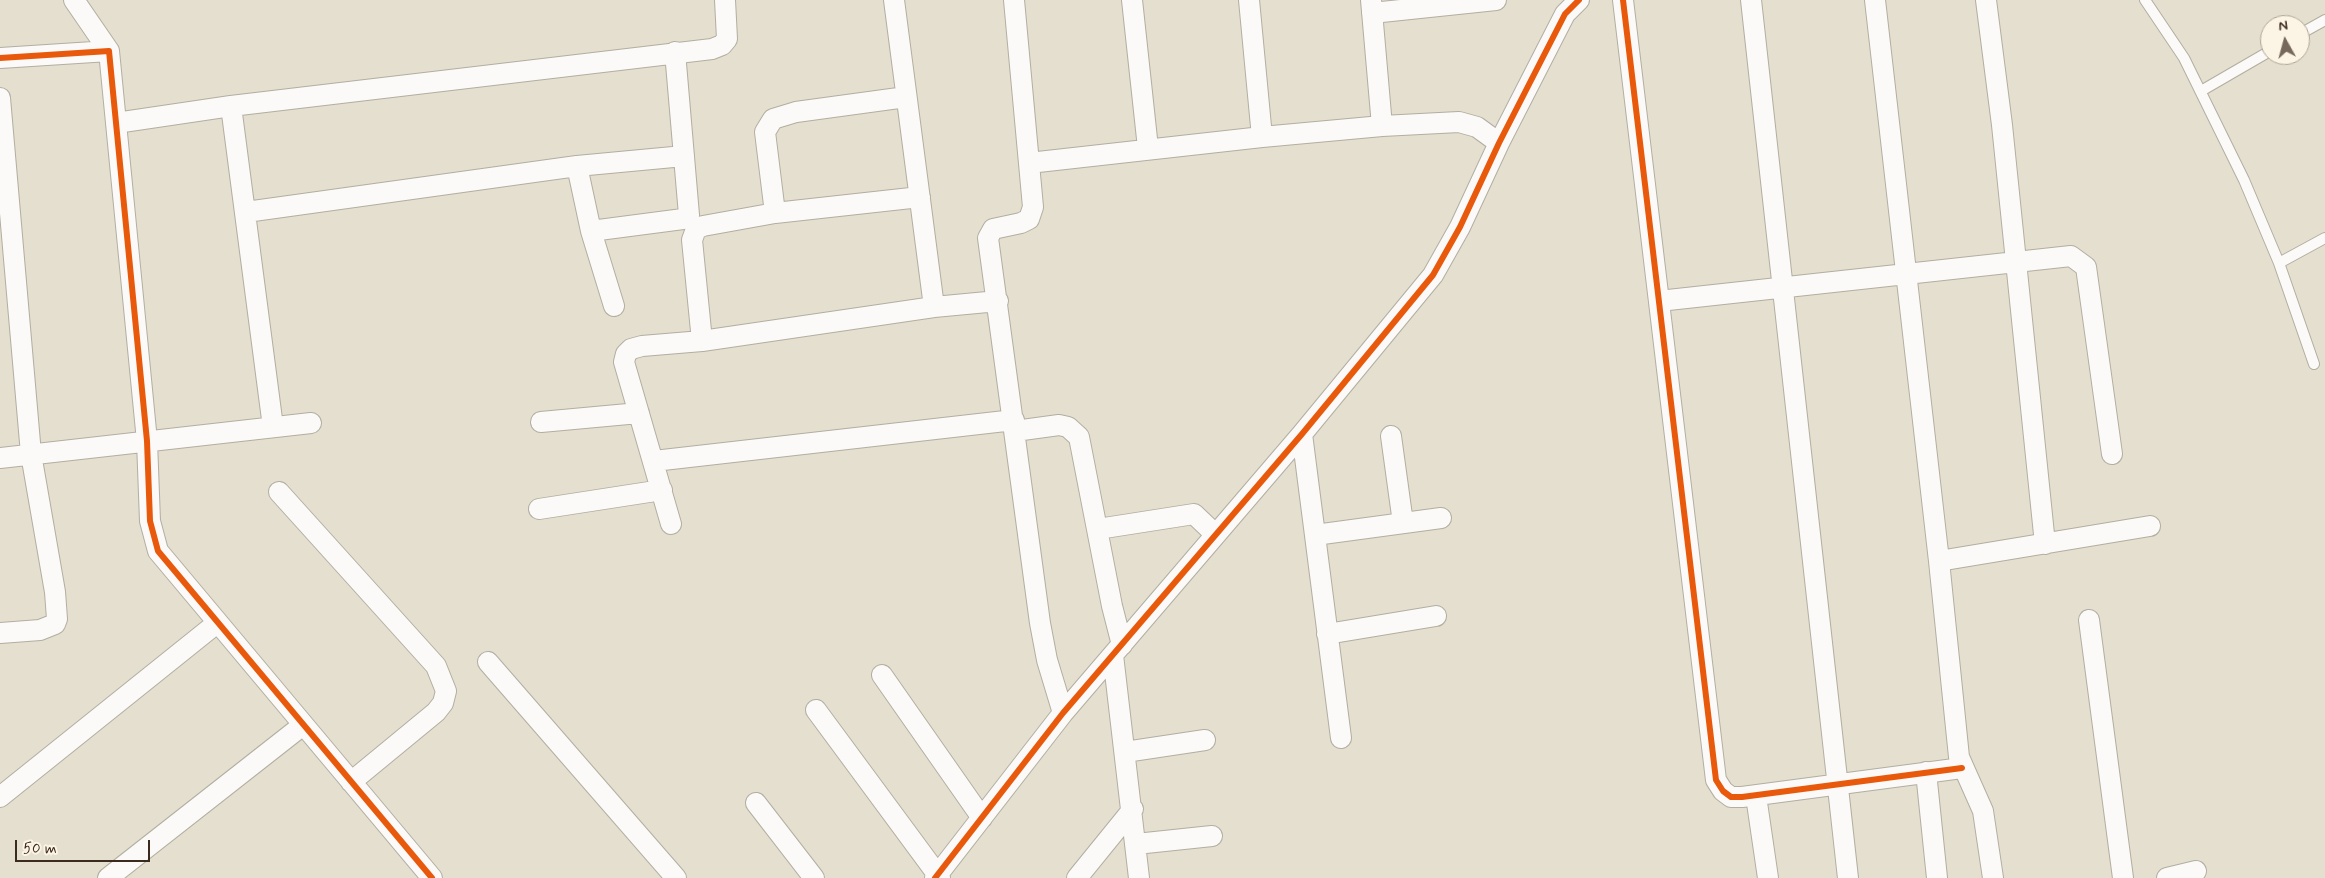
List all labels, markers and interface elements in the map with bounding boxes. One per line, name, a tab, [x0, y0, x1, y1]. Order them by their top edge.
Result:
north arrow	[2260, 15, 2310, 65]
text: N	[2278, 17, 2289, 36]
scale bar	[18, 830, 152, 862]
text: 50 m	[23, 839, 57, 859]

